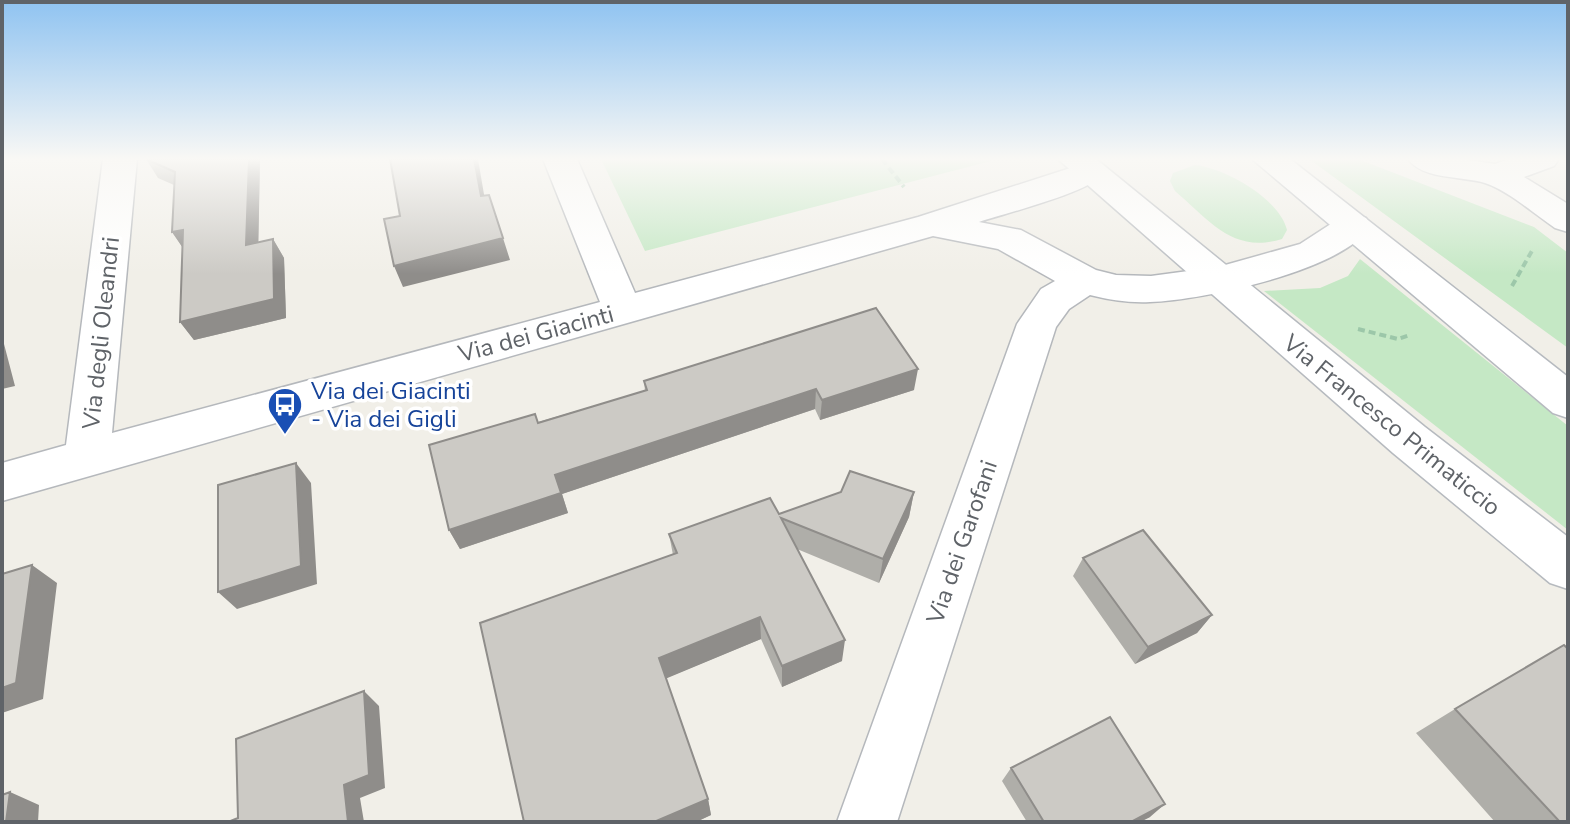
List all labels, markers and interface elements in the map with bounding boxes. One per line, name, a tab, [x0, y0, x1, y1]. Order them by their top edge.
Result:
street label: Via degli Oleandri	[75, 235, 127, 432]
street label: Via dei Giacinti	[454, 298, 617, 370]
street label: Via Francesco Primaticcio	[1276, 326, 1508, 523]
place label: Via dei Giacinti - Via dei Gigli	[310, 375, 470, 435]
bus stop icon: Via dei Giacinti - Via dei Gigli	[266, 386, 304, 436]
street label: Via dei Garofani	[919, 456, 1005, 629]

